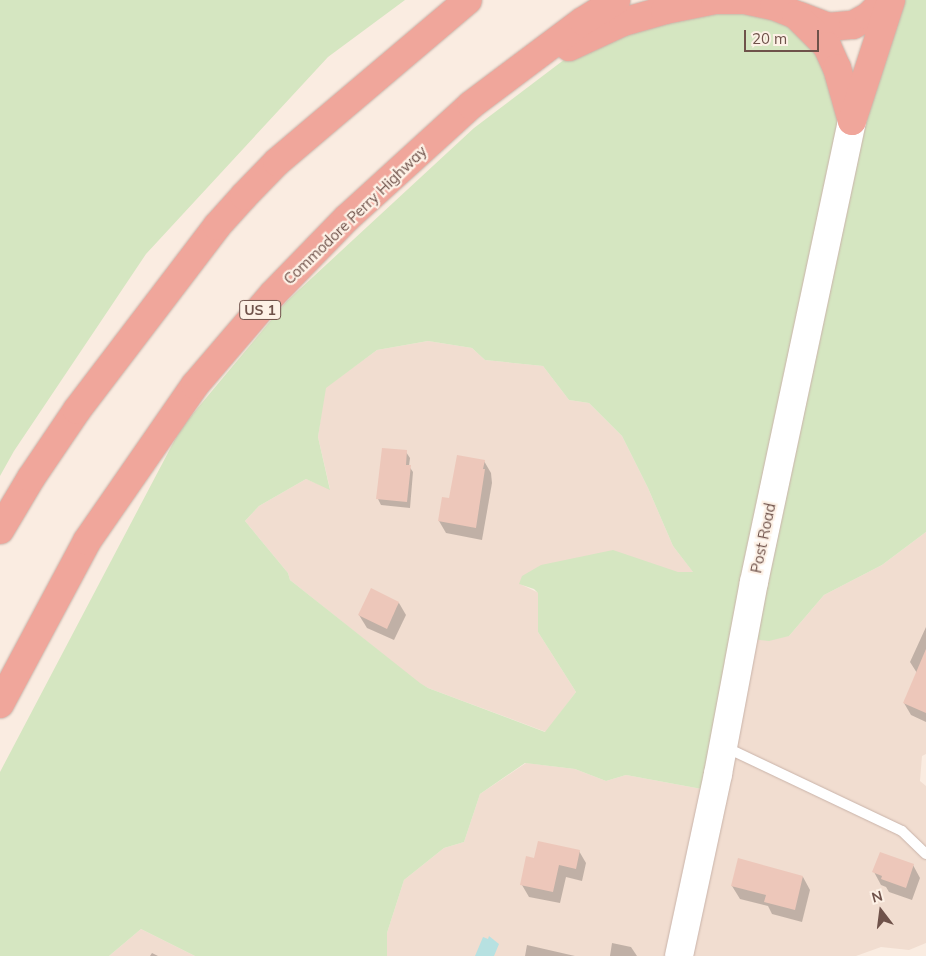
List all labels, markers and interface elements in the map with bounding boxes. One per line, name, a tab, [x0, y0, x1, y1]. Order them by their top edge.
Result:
scale bar	[746, 20, 821, 52]
text: 20 m	[752, 29, 787, 48]
street label: Commodore Perry Highway	[280, 142, 430, 288]
road number: US 1	[239, 298, 281, 322]
street label: Post Road	[747, 501, 779, 575]
north arrow	[856, 886, 906, 936]
text: N	[870, 886, 885, 907]

